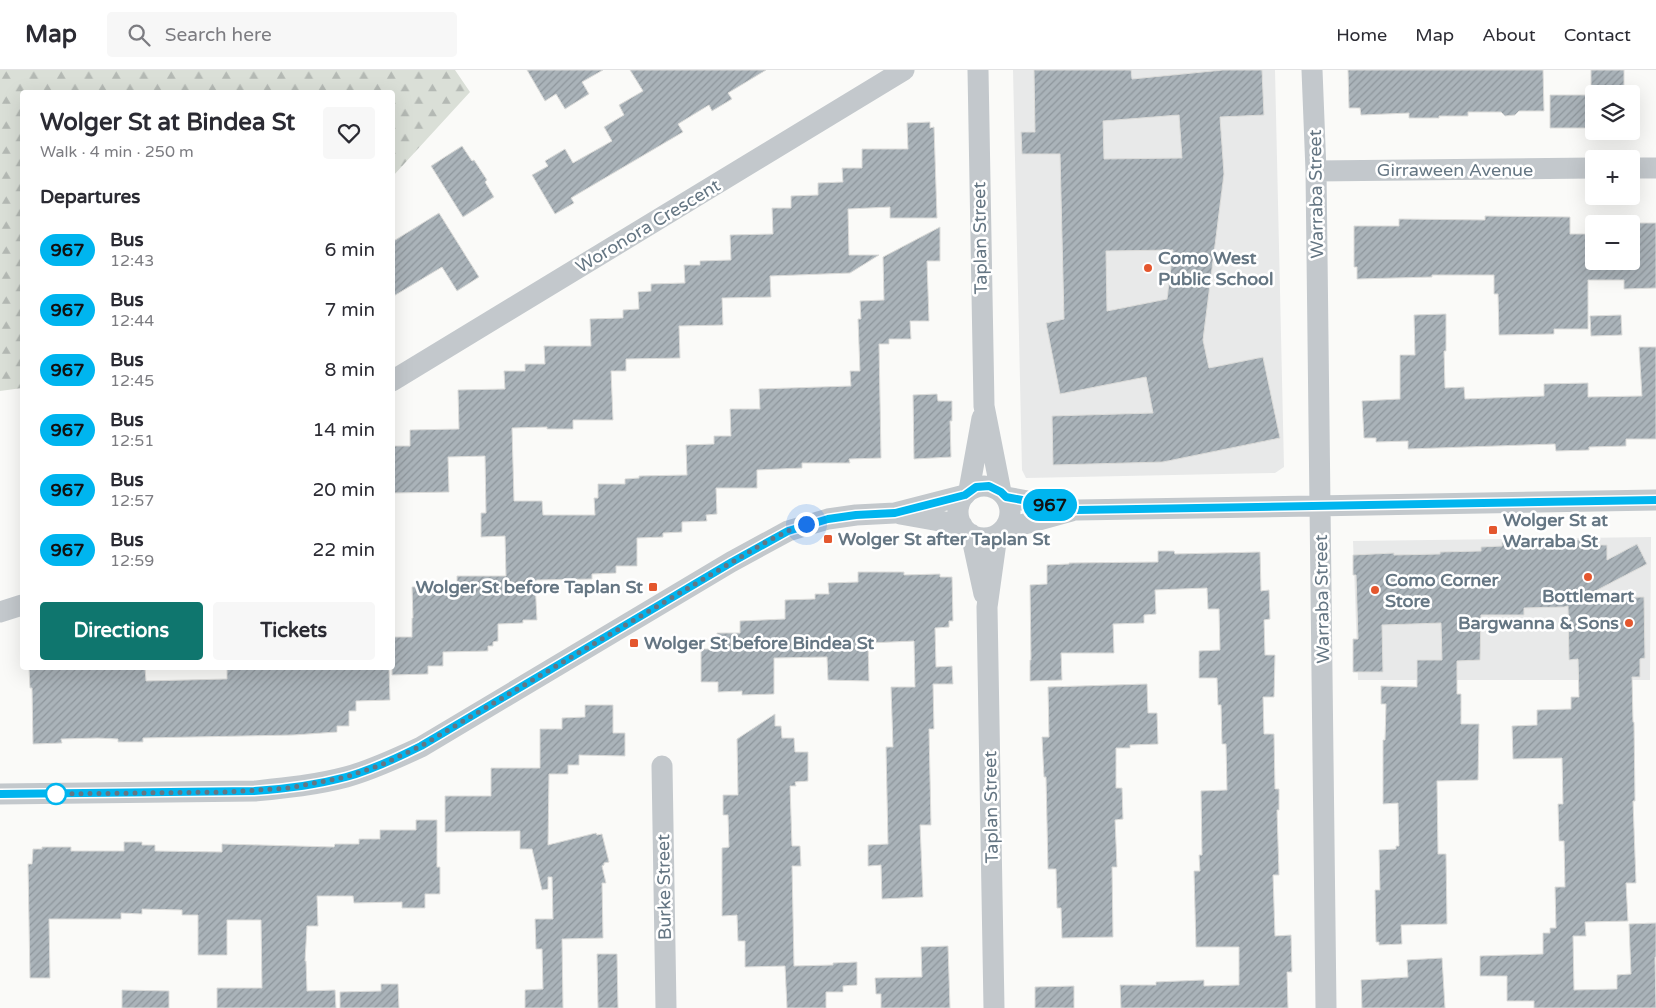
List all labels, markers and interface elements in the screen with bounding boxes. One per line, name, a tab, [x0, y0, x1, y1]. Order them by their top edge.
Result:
search box	[107, 12, 457, 57]
text: Map	[25, 20, 77, 49]
icon: search	[125, 21, 153, 49]
text: Search here	[165, 24, 272, 46]
text: Home	[1336, 24, 1387, 46]
text: Map	[1415, 24, 1454, 46]
text: About	[1482, 24, 1536, 46]
text: Contact	[1564, 24, 1631, 46]
map controls	[1585, 85, 1640, 270]
button: layers	[1585, 85, 1640, 140]
button: heart	[323, 107, 375, 159]
text: Wolger St at Bindea St	[40, 108, 295, 137]
street label: Warraba Street	[1304, 129, 1328, 259]
text: Walk · 4 min · 250 m	[40, 142, 194, 162]
button: +	[1585, 150, 1640, 205]
street label: Girraween Avenue	[1377, 159, 1533, 181]
street label: Woronora Crescent	[572, 174, 724, 278]
street label: Taplan Street	[968, 181, 992, 295]
text: Departures	[40, 186, 140, 208]
button: −	[1585, 215, 1640, 270]
text: Bus	[110, 229, 144, 251]
text: 967	[51, 239, 84, 261]
text: 6 min	[324, 239, 375, 261]
place label: Como West Public School	[1158, 247, 1274, 290]
text: 12:43	[110, 251, 154, 271]
marker: Como West Public School	[1142, 262, 1154, 274]
text: Bus	[110, 289, 144, 311]
text: 967	[51, 299, 84, 321]
text: 7 min	[324, 299, 375, 321]
text: 12:44	[110, 311, 154, 331]
text: Bus	[110, 349, 144, 371]
text: 967	[51, 359, 84, 381]
text: 8 min	[324, 359, 375, 381]
text: 12:45	[110, 371, 154, 391]
text: Bus	[110, 409, 144, 431]
text: 967	[51, 419, 84, 441]
text: 14 min	[312, 419, 375, 441]
text: 12:51	[110, 431, 154, 451]
text: Bus	[110, 469, 144, 491]
text: 967	[51, 479, 84, 501]
text: 20 min	[312, 479, 375, 501]
line badge: 967	[1021, 489, 1079, 521]
text: 12:57	[110, 491, 154, 511]
text: 967	[1033, 494, 1067, 516]
place label: Wolger St at Warraba St	[1503, 509, 1608, 552]
your location	[794, 512, 819, 537]
marker: Wolger St at Warraba St	[1487, 524, 1499, 536]
place label: Wolger St after Taplan St	[838, 528, 1050, 550]
text: Bus	[110, 529, 144, 551]
marker: Wolger St after Taplan St	[822, 533, 834, 545]
street label: Warraba Street	[1310, 534, 1334, 664]
text: 967	[51, 539, 84, 561]
text: 22 min	[312, 539, 375, 561]
text: 12:59	[110, 551, 154, 571]
place label: Como Corner Store	[1385, 569, 1500, 612]
marker: Bottlemart	[1582, 571, 1594, 583]
place label: Wolger St before Taplan St	[416, 576, 643, 598]
marker: Wolger St before Taplan St	[647, 581, 659, 593]
marker: Como Corner Store	[1369, 584, 1381, 596]
place label: Bottlemart	[1542, 585, 1634, 607]
button: Directions	[40, 602, 203, 660]
button: Tickets	[213, 602, 375, 660]
place label: Bargwanna & Sons	[1458, 612, 1619, 634]
marker: Bargwanna & Sons	[1623, 617, 1635, 629]
place label: Wolger St before Bindea St	[644, 632, 874, 654]
marker: Wolger St before Bindea St	[628, 637, 640, 649]
street label: Taplan Street	[979, 750, 1003, 864]
unlabelled marker	[45, 783, 67, 805]
street label: Burke Street	[652, 834, 676, 940]

